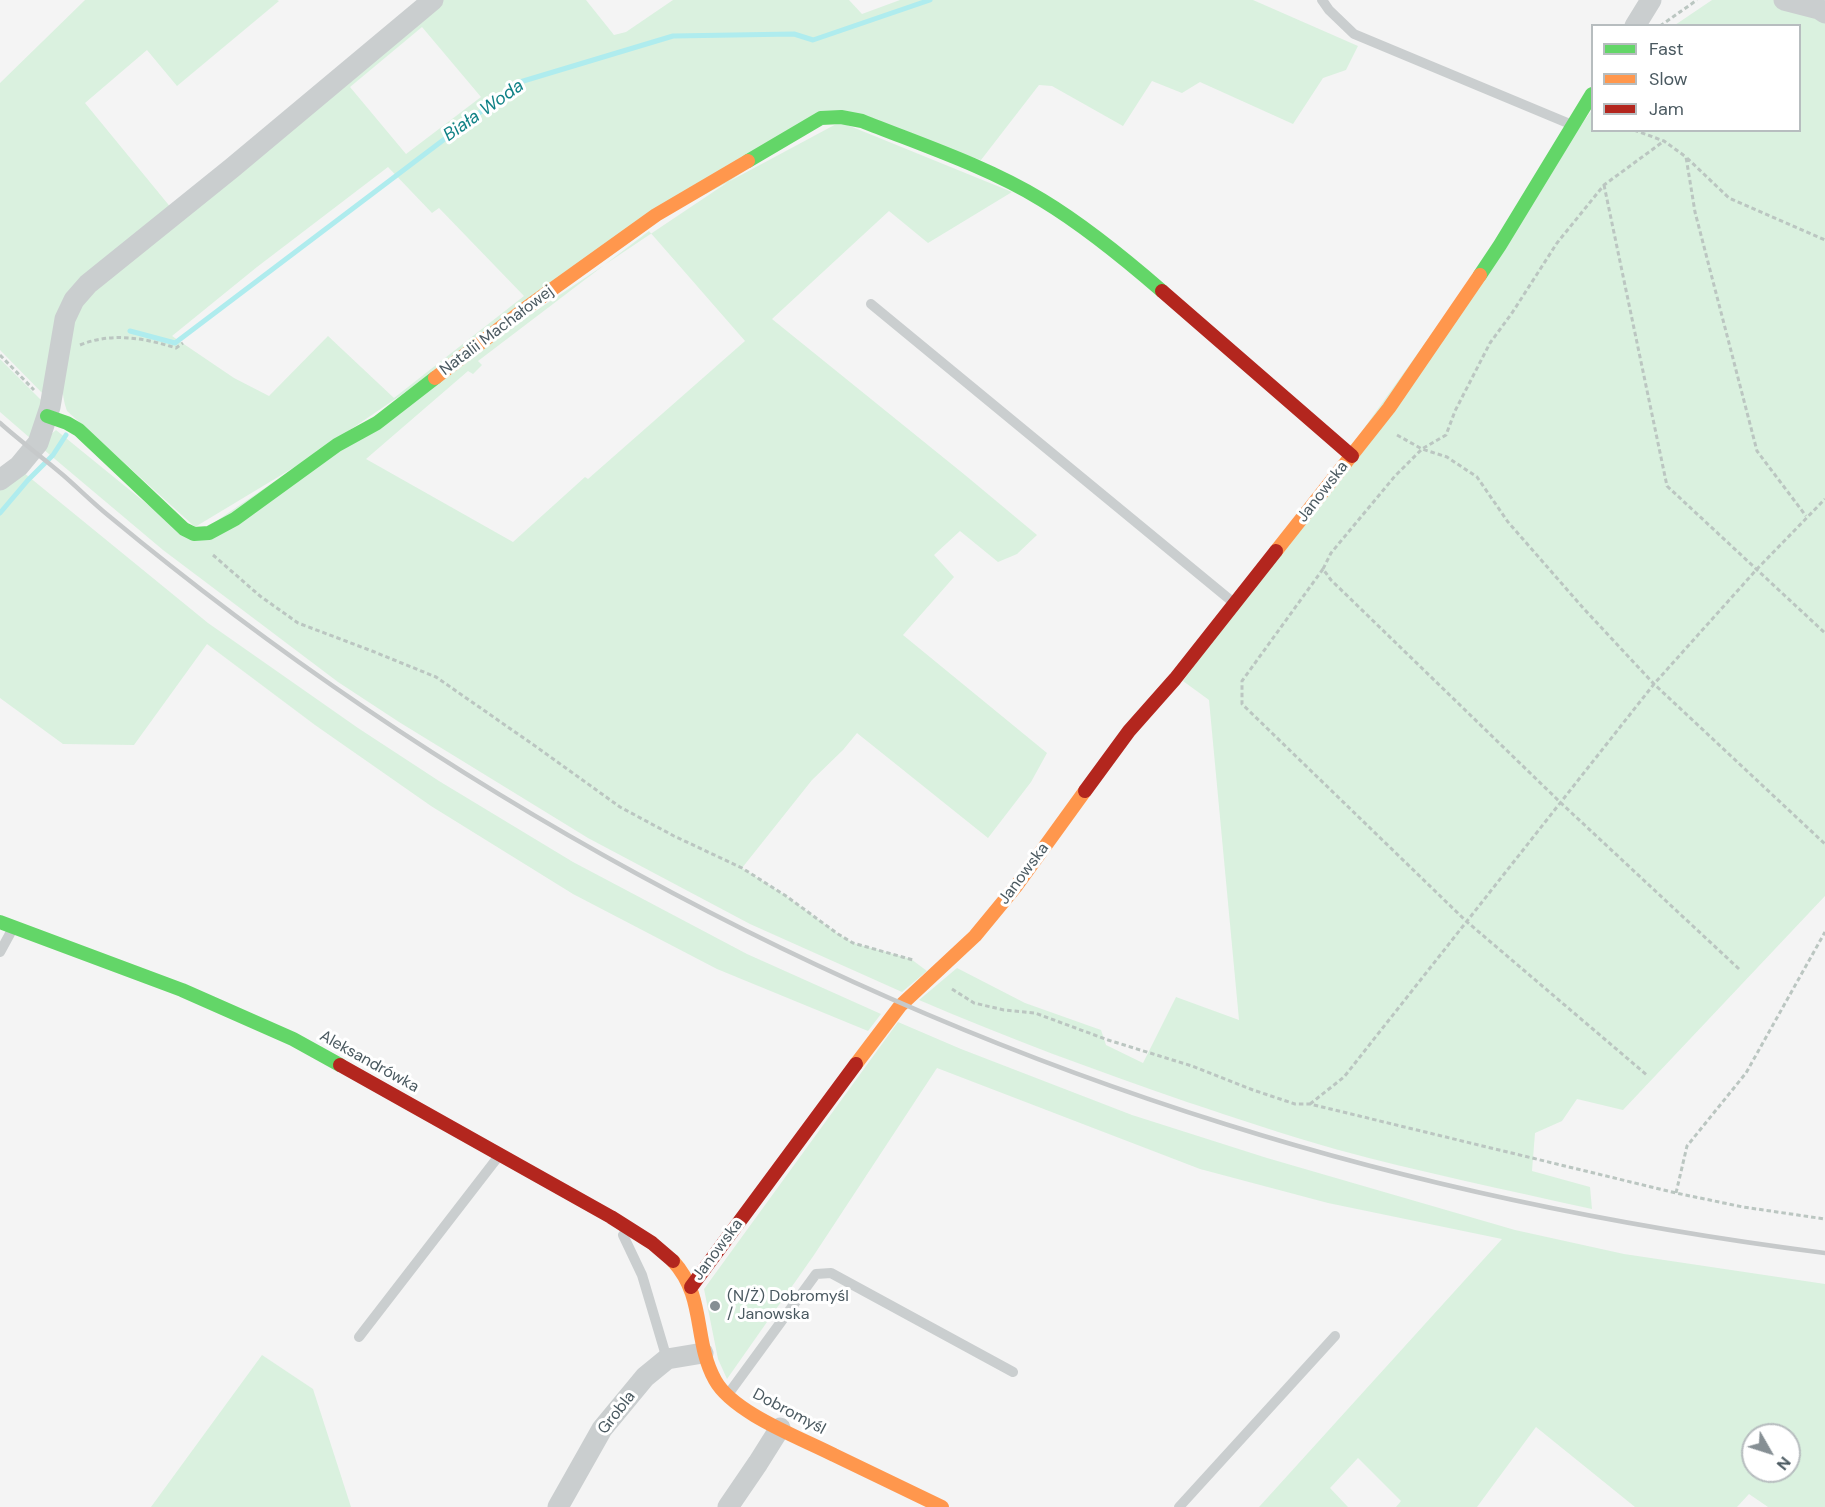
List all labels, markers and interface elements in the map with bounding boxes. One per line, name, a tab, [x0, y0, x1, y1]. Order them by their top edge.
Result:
legend	[1591, 24, 1801, 132]
text: Fast	[1649, 37, 1684, 61]
text: Slow	[1649, 67, 1688, 91]
water label: Biała Woda	[440, 75, 528, 147]
text: Jam	[1649, 97, 1684, 121]
street label: Natalii Machałowej	[436, 282, 558, 380]
street label: Janowska	[1293, 458, 1353, 526]
street label: Janowska	[995, 839, 1053, 909]
street label: Aleksandrówka	[316, 1027, 422, 1097]
street label: Janowska	[689, 1215, 747, 1285]
place label: (N/Ż) Dobromyśl / Janowska	[727, 1287, 849, 1325]
marker: (N/Ż) Dobromyśl / Janowska	[708, 1299, 722, 1313]
street label: Dobromyśl	[749, 1385, 829, 1439]
street label: Grobla	[594, 1388, 640, 1438]
north arrow	[1741, 1423, 1801, 1483]
text: N	[1772, 1452, 1796, 1475]

